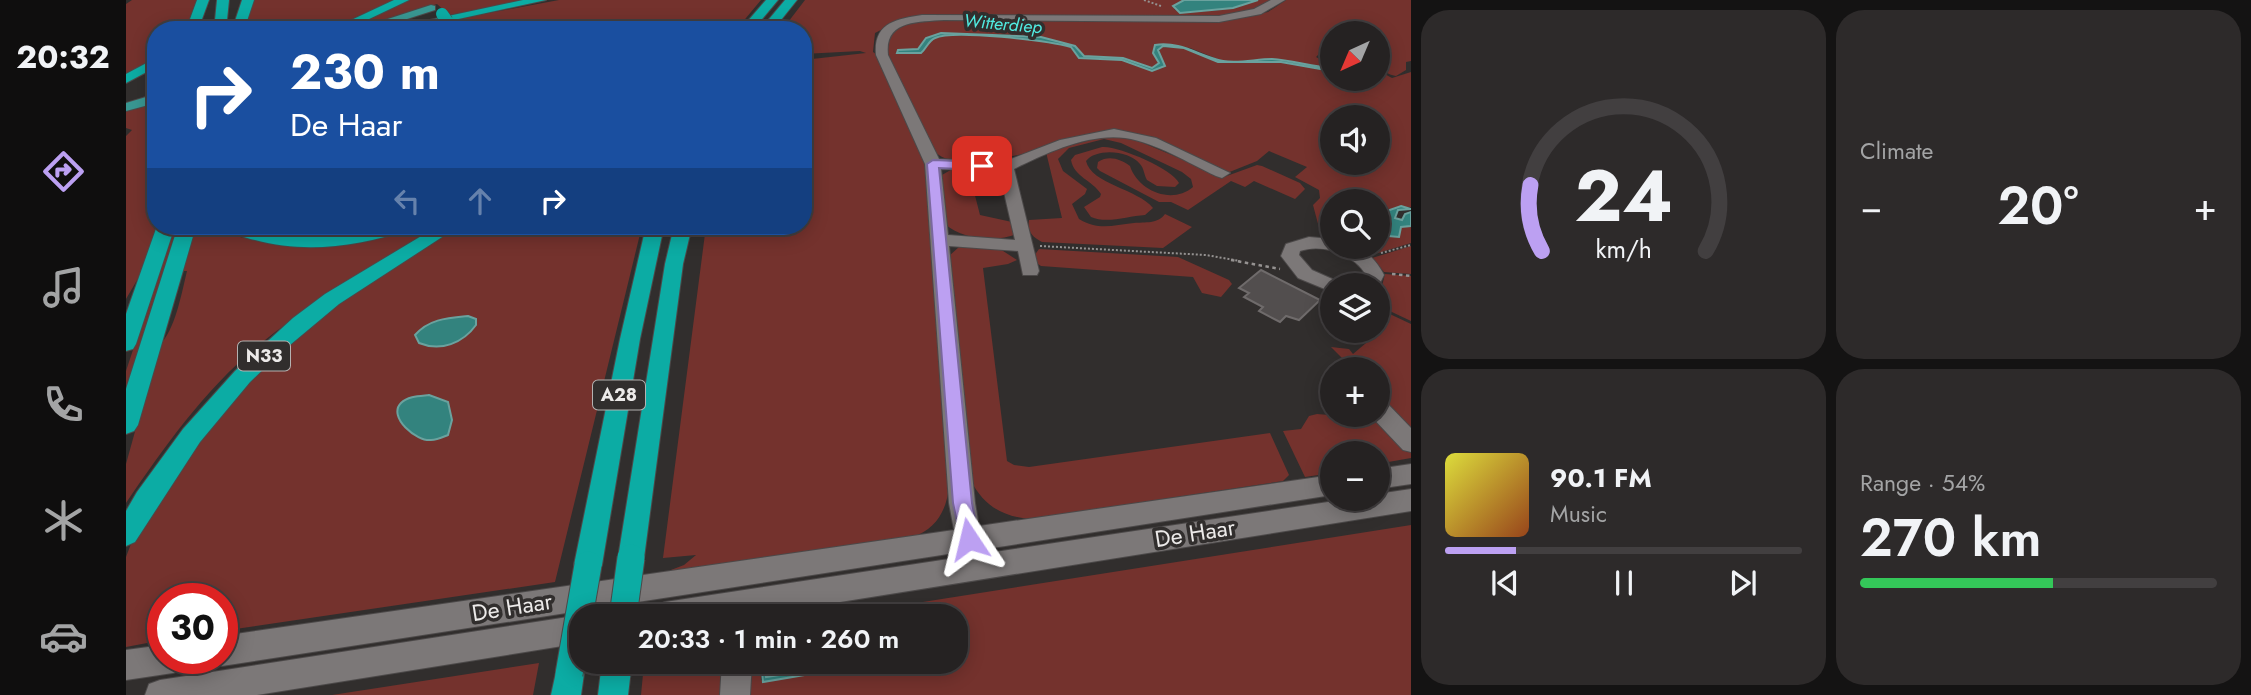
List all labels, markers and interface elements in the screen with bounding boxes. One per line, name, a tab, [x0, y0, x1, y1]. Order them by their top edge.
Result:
water label: Witterdiep	[963, 8, 1043, 40]
north arrow	[1320, 21, 1390, 91]
map controls	[1320, 21, 1390, 511]
text: 20:32	[16, 34, 110, 80]
text: 230 m	[290, 37, 440, 107]
icon: right	[175, 49, 266, 140]
text: De Haar	[290, 102, 402, 148]
button: sound	[1320, 105, 1390, 175]
text: Climate	[1860, 134, 1933, 168]
pin	[952, 136, 1012, 196]
text: 24	[1574, 143, 1673, 248]
icon: directions	[39, 147, 88, 196]
icon: arrive	[963, 147, 1001, 185]
text: 20°	[1997, 168, 2079, 244]
text: −	[1860, 179, 1882, 234]
text: +	[2194, 179, 2217, 234]
icon: left	[388, 182, 426, 220]
icon: ahead	[461, 182, 499, 220]
icon: right	[534, 182, 572, 220]
button: search	[1320, 189, 1390, 259]
text: km/h	[1595, 230, 1652, 266]
icon: music	[39, 263, 88, 312]
button: layers	[1320, 273, 1390, 343]
road number: N33	[238, 342, 290, 370]
button: +	[1320, 357, 1390, 427]
icon: phone	[39, 380, 88, 429]
road number: A28	[593, 380, 645, 410]
button: −	[1320, 441, 1390, 511]
text: 90.1 FM	[1550, 459, 1652, 497]
text: Range · 54%	[1860, 466, 1985, 500]
icon: climate	[39, 496, 88, 545]
text: Music	[1550, 497, 1607, 531]
text: 270 km	[1860, 500, 2042, 576]
position arrow	[932, 502, 1006, 576]
street label: De Haar	[1152, 510, 1238, 556]
icon: previous	[1486, 564, 1524, 602]
icon: pause	[1605, 564, 1643, 602]
icon: next	[1724, 564, 1762, 602]
speed limit sign: 30	[147, 583, 238, 674]
street label: De Haar	[469, 584, 555, 630]
icon: car	[39, 612, 88, 661]
text: 20:33 · 1 min · 260 m	[638, 620, 899, 658]

